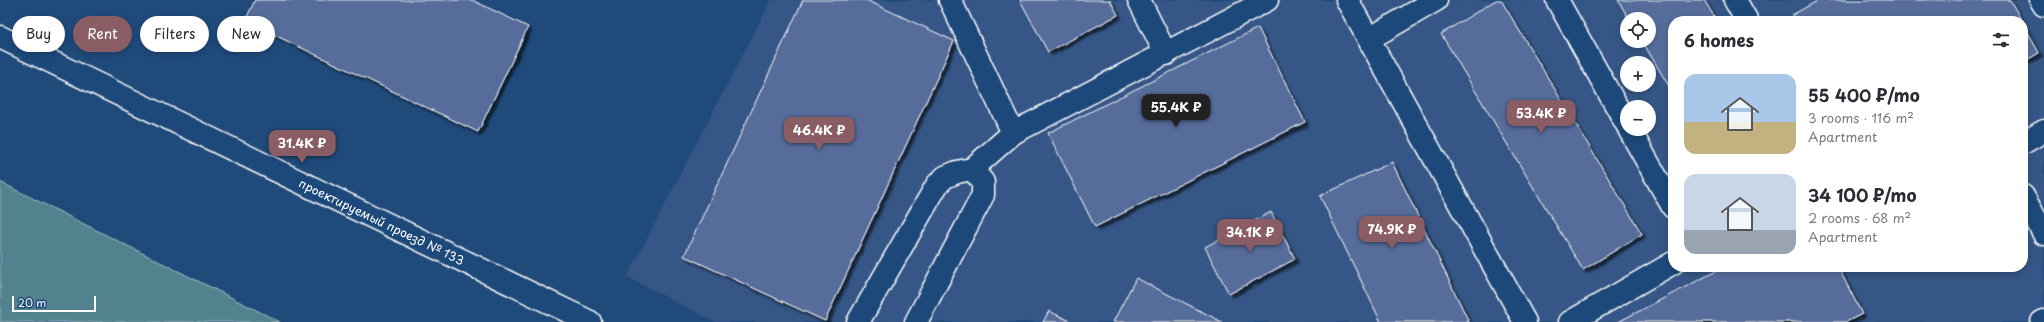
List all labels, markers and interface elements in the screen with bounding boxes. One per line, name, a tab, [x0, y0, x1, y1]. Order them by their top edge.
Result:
map controls	[1620, 12, 1656, 136]
button: locate	[1620, 12, 1656, 48]
chip: Buy	[12, 16, 65, 52]
chip: Rent	[73, 16, 132, 52]
chip: Filters	[140, 16, 209, 52]
chip: New	[217, 16, 275, 52]
text: 6 homes	[1684, 27, 1754, 53]
icon: filters	[1990, 29, 2012, 51]
button: +	[1620, 56, 1656, 92]
text: 55 400 ₽/mo	[1808, 82, 1920, 108]
icon: home	[1716, 90, 1764, 138]
pin: 55.4K ₽	[1139, 94, 1213, 128]
text: 55.4K ₽	[1150, 97, 1202, 116]
pin: 53.4K ₽	[1504, 100, 1578, 134]
button: −	[1620, 100, 1656, 136]
text: 53.4K ₽	[1516, 103, 1566, 122]
text: 3 rooms · 116 m²	[1808, 108, 1914, 127]
pin: 46.4K ₽	[782, 117, 856, 151]
text: 46.4K ₽	[793, 120, 845, 139]
text: Apartment	[1808, 127, 1877, 146]
pin: 31.4K ₽	[265, 130, 339, 164]
text: 31.4K ₽	[278, 133, 326, 152]
street label: проектируемый проезд № 133	[296, 174, 468, 269]
text: 34 100 ₽/mo	[1808, 182, 1916, 208]
icon: home	[1716, 190, 1764, 238]
text: 2 rooms · 68 m²	[1808, 208, 1911, 227]
pin: 74.9K ₽	[1355, 216, 1429, 250]
pin: 34.1K ₽	[1213, 219, 1287, 253]
text: 74.9K ₽	[1368, 219, 1416, 238]
text: 34.1K ₽	[1226, 222, 1274, 241]
text: Apartment	[1808, 227, 1877, 246]
scale bar	[12, 294, 96, 313]
text: 20 m	[18, 294, 46, 311]

